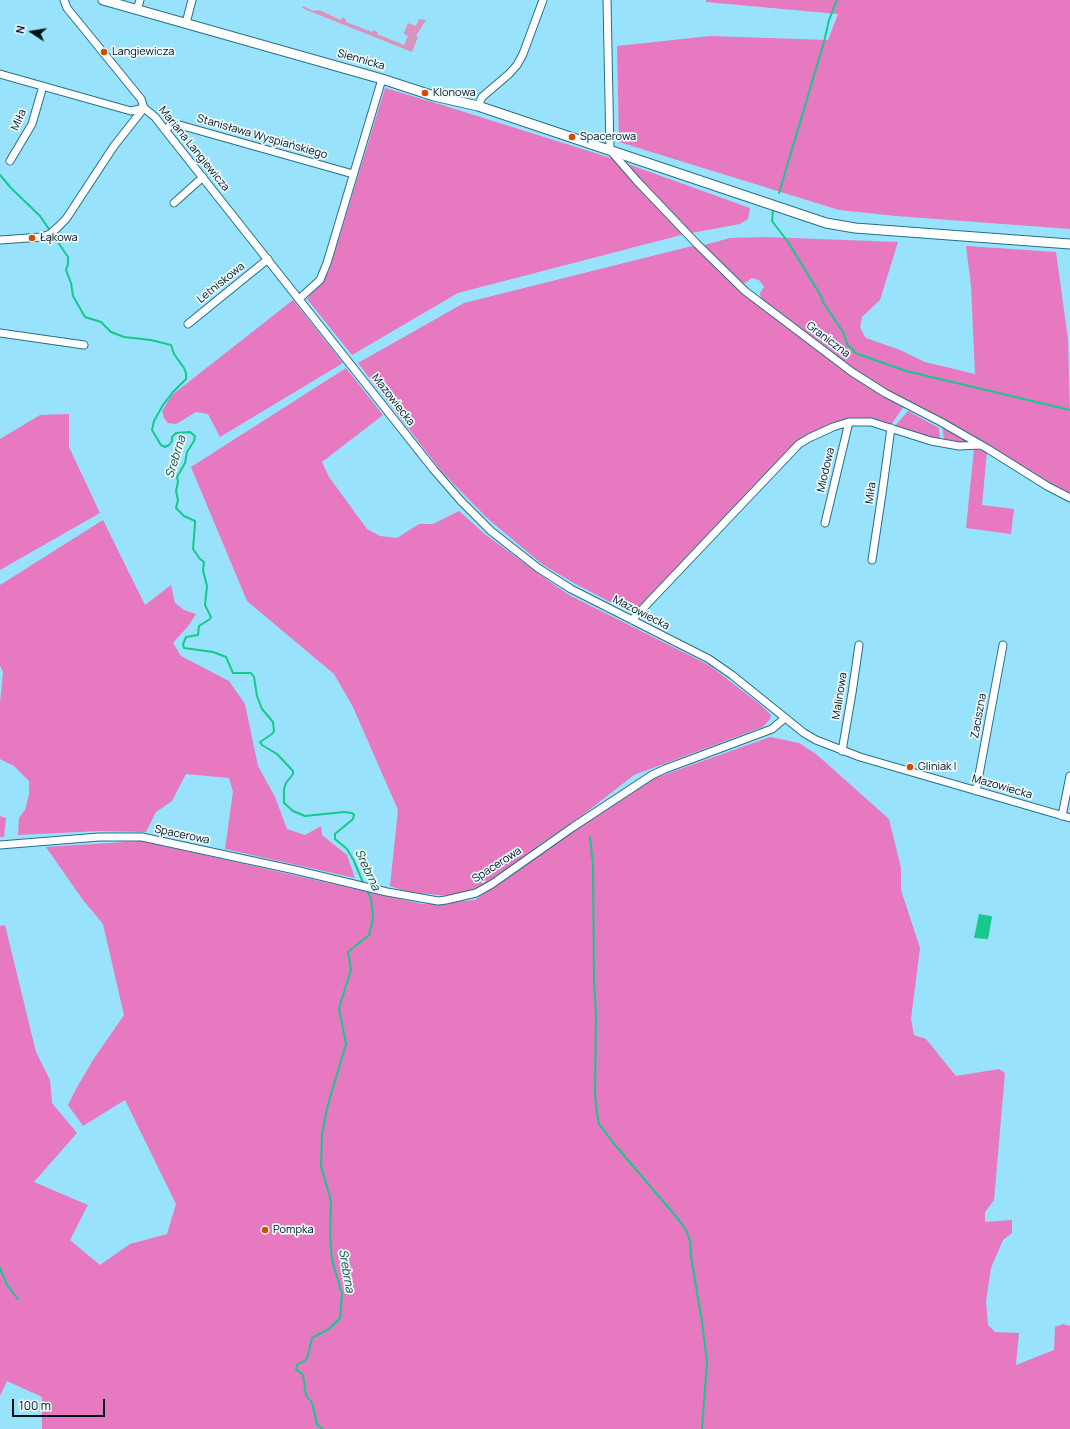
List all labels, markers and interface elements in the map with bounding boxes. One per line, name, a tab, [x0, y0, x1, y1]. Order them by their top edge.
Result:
north arrow	[12, 12, 52, 52]
text: N	[12, 24, 28, 35]
place label: Langiewicza	[112, 45, 174, 59]
marker: Langiewicza	[99, 47, 109, 57]
street label: Siennicka	[336, 47, 386, 73]
place label: Klonowa	[433, 86, 476, 100]
marker: Klonowa	[420, 88, 430, 98]
street label: Mariana Langiewicza	[156, 104, 232, 194]
street label: Miła	[9, 107, 29, 133]
street label: Stanisława Wyspiańskiego	[195, 112, 329, 162]
place label: Spacerowa	[580, 130, 636, 144]
marker: Spacerowa	[567, 132, 577, 142]
place label: Łąkowa	[40, 231, 78, 245]
marker: Łąkowa	[27, 233, 37, 243]
street label: Letniskowa	[195, 260, 247, 306]
street label: Graniczna	[804, 319, 852, 361]
street label: Mazowiecka	[369, 371, 417, 429]
water label: Srebrna	[163, 434, 189, 480]
street label: Miodowa	[814, 446, 838, 494]
street label: Miła	[863, 481, 879, 505]
street label: Mazowiecka	[610, 593, 672, 633]
street label: Malinowa	[830, 672, 850, 720]
street label: Zaciszna	[969, 692, 989, 740]
place label: Gliniak I	[918, 760, 956, 774]
marker: Gliniak I	[905, 762, 915, 772]
street label: Mazowiecka	[970, 772, 1034, 802]
street label: Spacerowa	[153, 823, 211, 847]
street label: Spacerowa	[470, 844, 524, 886]
water label: Srebrna	[351, 847, 383, 893]
place label: Pompka	[273, 1223, 314, 1237]
marker: Pompka	[260, 1225, 270, 1235]
water label: Srebrna	[335, 1248, 357, 1294]
scale bar	[14, 1391, 107, 1417]
text: 100 m	[19, 1397, 51, 1414]

